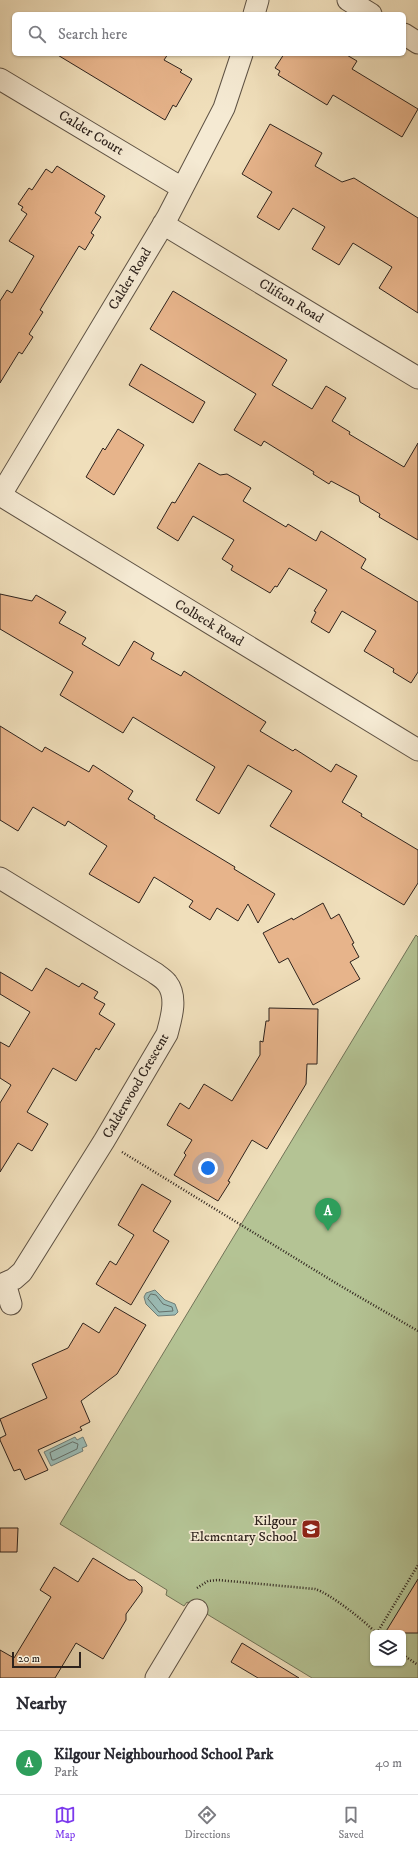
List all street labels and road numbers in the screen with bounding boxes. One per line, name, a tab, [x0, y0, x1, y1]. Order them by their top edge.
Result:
street label: Calder Court	[55, 106, 127, 160]
street label: Calder Road	[104, 245, 156, 313]
street label: Clifton Road	[255, 275, 327, 327]
street label: Colbeck Road	[171, 595, 247, 651]
street label: Calderwood Crescent	[99, 1030, 174, 1142]

